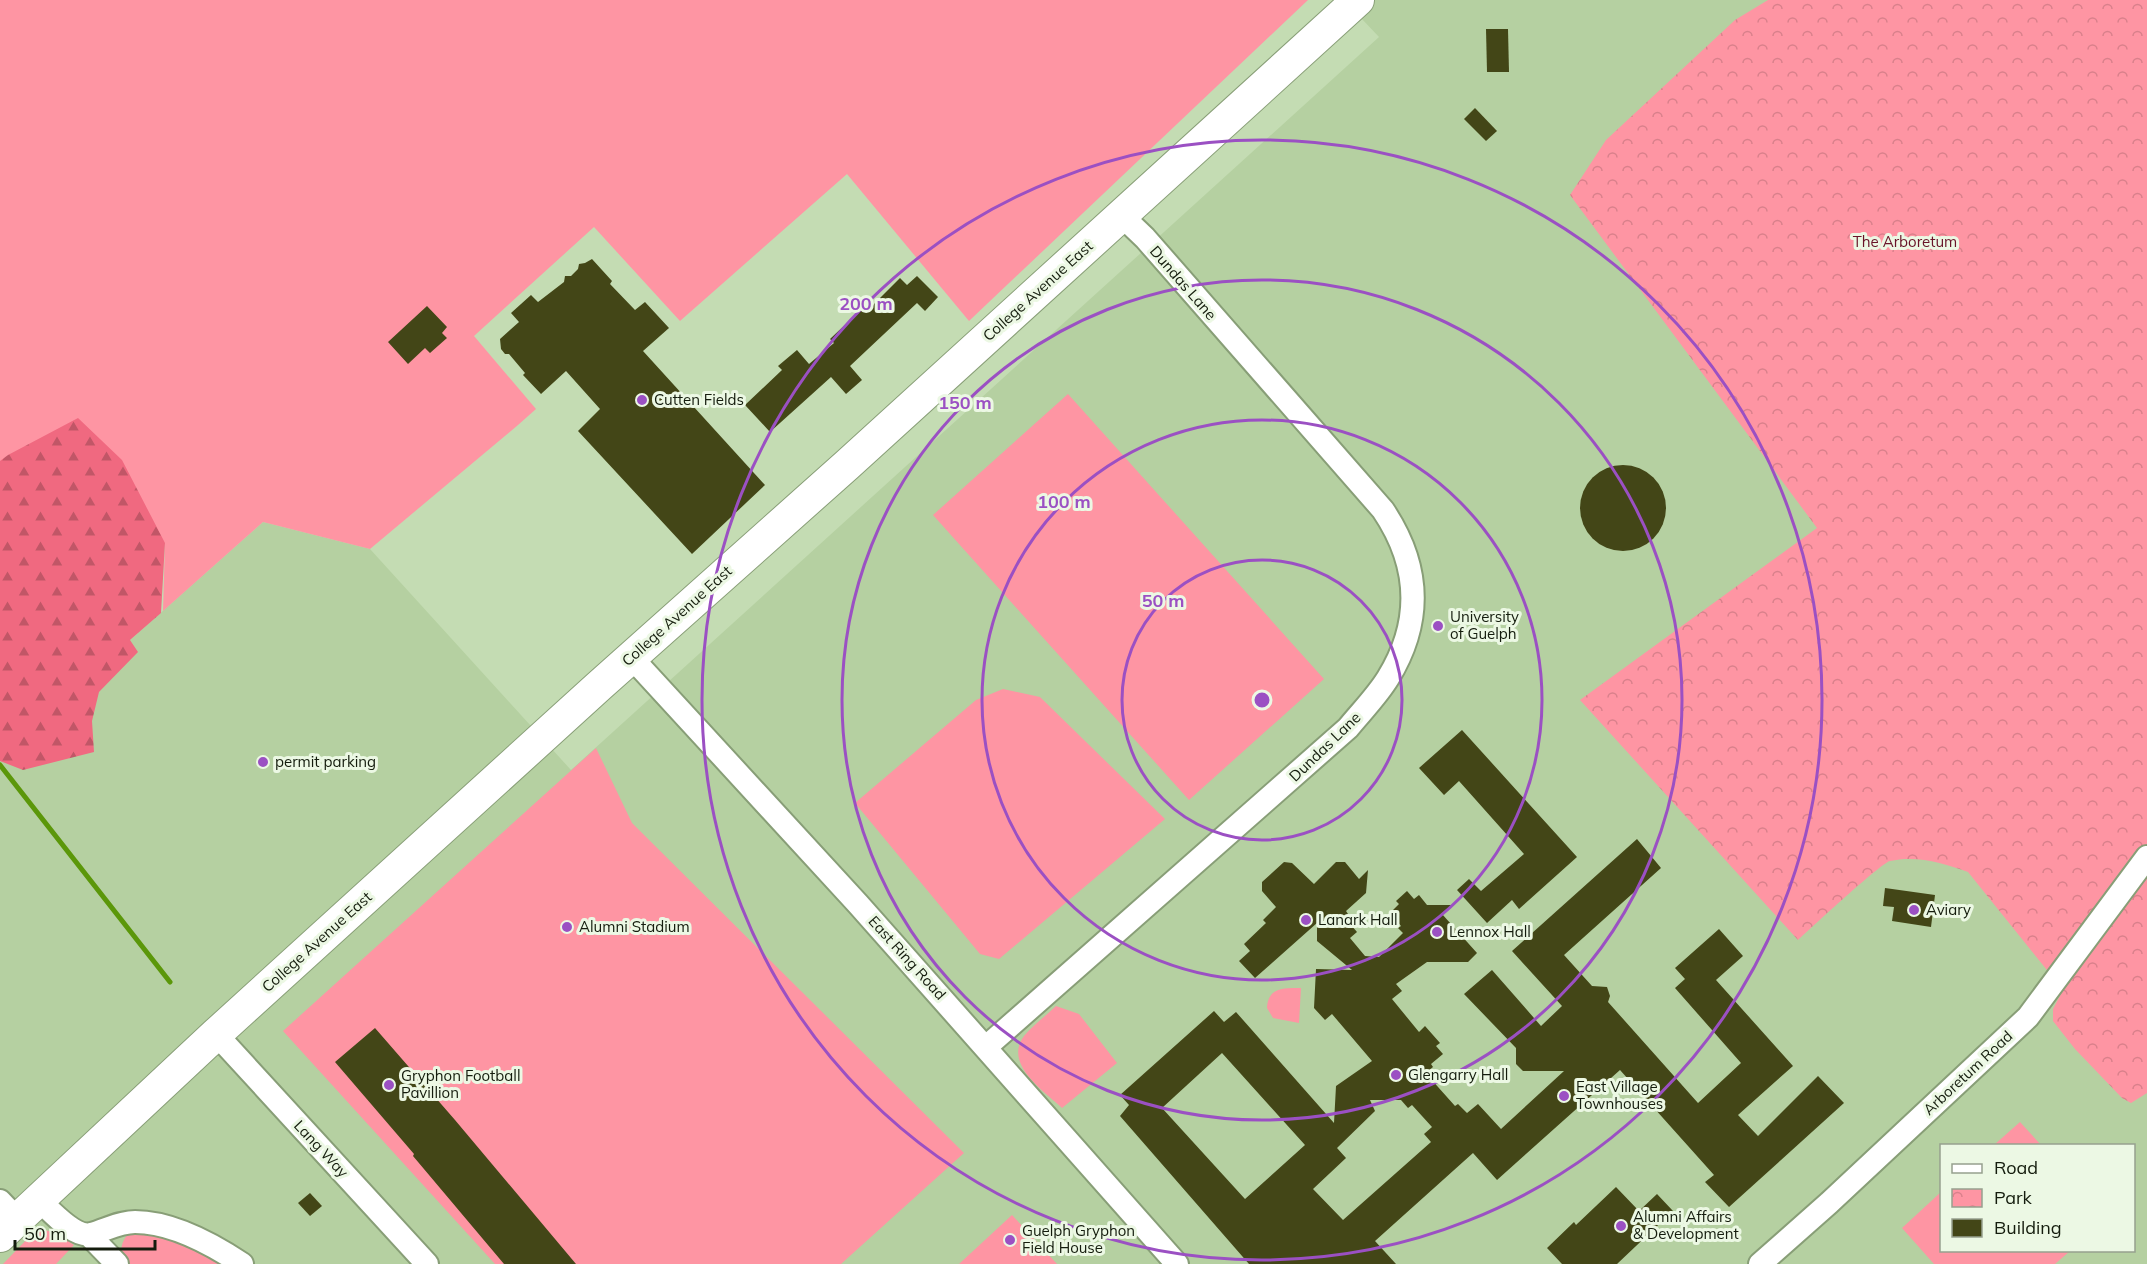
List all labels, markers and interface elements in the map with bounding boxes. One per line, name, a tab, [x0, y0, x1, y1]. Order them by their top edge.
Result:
park label: The Arboretum	[1853, 232, 1957, 251]
street label: College Avenue East	[979, 236, 1096, 345]
street label: Dundas Lane	[1146, 242, 1221, 324]
text: 200 m	[839, 292, 893, 315]
place label: Cutten Fields	[654, 390, 744, 409]
text: 150 m	[938, 391, 992, 414]
marker: Cutten Fields	[635, 393, 649, 407]
text: 100 m	[1037, 490, 1091, 513]
street label: College Avenue East	[618, 561, 735, 670]
text: 50 m	[1142, 589, 1184, 612]
place label: University of Guelph	[1450, 607, 1519, 643]
marker: University of Guelph	[1431, 619, 1445, 633]
centre of rings	[1252, 690, 1272, 710]
street label: Dundas Lane	[1285, 708, 1364, 785]
place label: permit parking	[275, 752, 376, 771]
marker: permit parking	[256, 755, 270, 769]
street label: College Avenue East	[258, 887, 375, 996]
place label: Aviary	[1926, 900, 1971, 919]
marker: Aviary	[1907, 903, 1921, 917]
place label: Lanark Hall	[1318, 910, 1398, 929]
street label: East Ring Road	[865, 912, 950, 1004]
marker: Lanark Hall	[1299, 913, 1313, 927]
place label: Alumni Stadium	[579, 917, 690, 936]
marker: Alumni Stadium	[560, 920, 574, 934]
place label: Lennox Hall	[1449, 922, 1531, 941]
marker: Lennox Hall	[1430, 925, 1444, 939]
street label: Arboretum Road	[1919, 1026, 2016, 1119]
place label: Glengarry Hall	[1408, 1065, 1508, 1084]
place label: Gryphon Football Pavillion	[401, 1066, 520, 1102]
marker: Glengarry Hall	[1389, 1068, 1403, 1082]
place label: East Village Townhouses	[1576, 1077, 1663, 1113]
marker: Gryphon Football Pavillion	[382, 1078, 396, 1092]
marker: East Village Townhouses	[1557, 1089, 1571, 1103]
street label: Lang Way	[290, 1116, 353, 1181]
legend	[1940, 1144, 2135, 1252]
text: Road	[1994, 1156, 2038, 1179]
text: Park	[1994, 1186, 2033, 1209]
place label: Alumni Affairs & Development	[1633, 1207, 1739, 1243]
scale bar	[15, 1213, 154, 1251]
text: Building	[1994, 1216, 2062, 1239]
marker: Alumni Affairs & Development	[1614, 1219, 1628, 1233]
place label: Guelph Gryphon Field House	[1022, 1221, 1135, 1257]
text: 50 m	[24, 1222, 66, 1245]
marker: Guelph Gryphon Field House	[1003, 1233, 1017, 1247]

